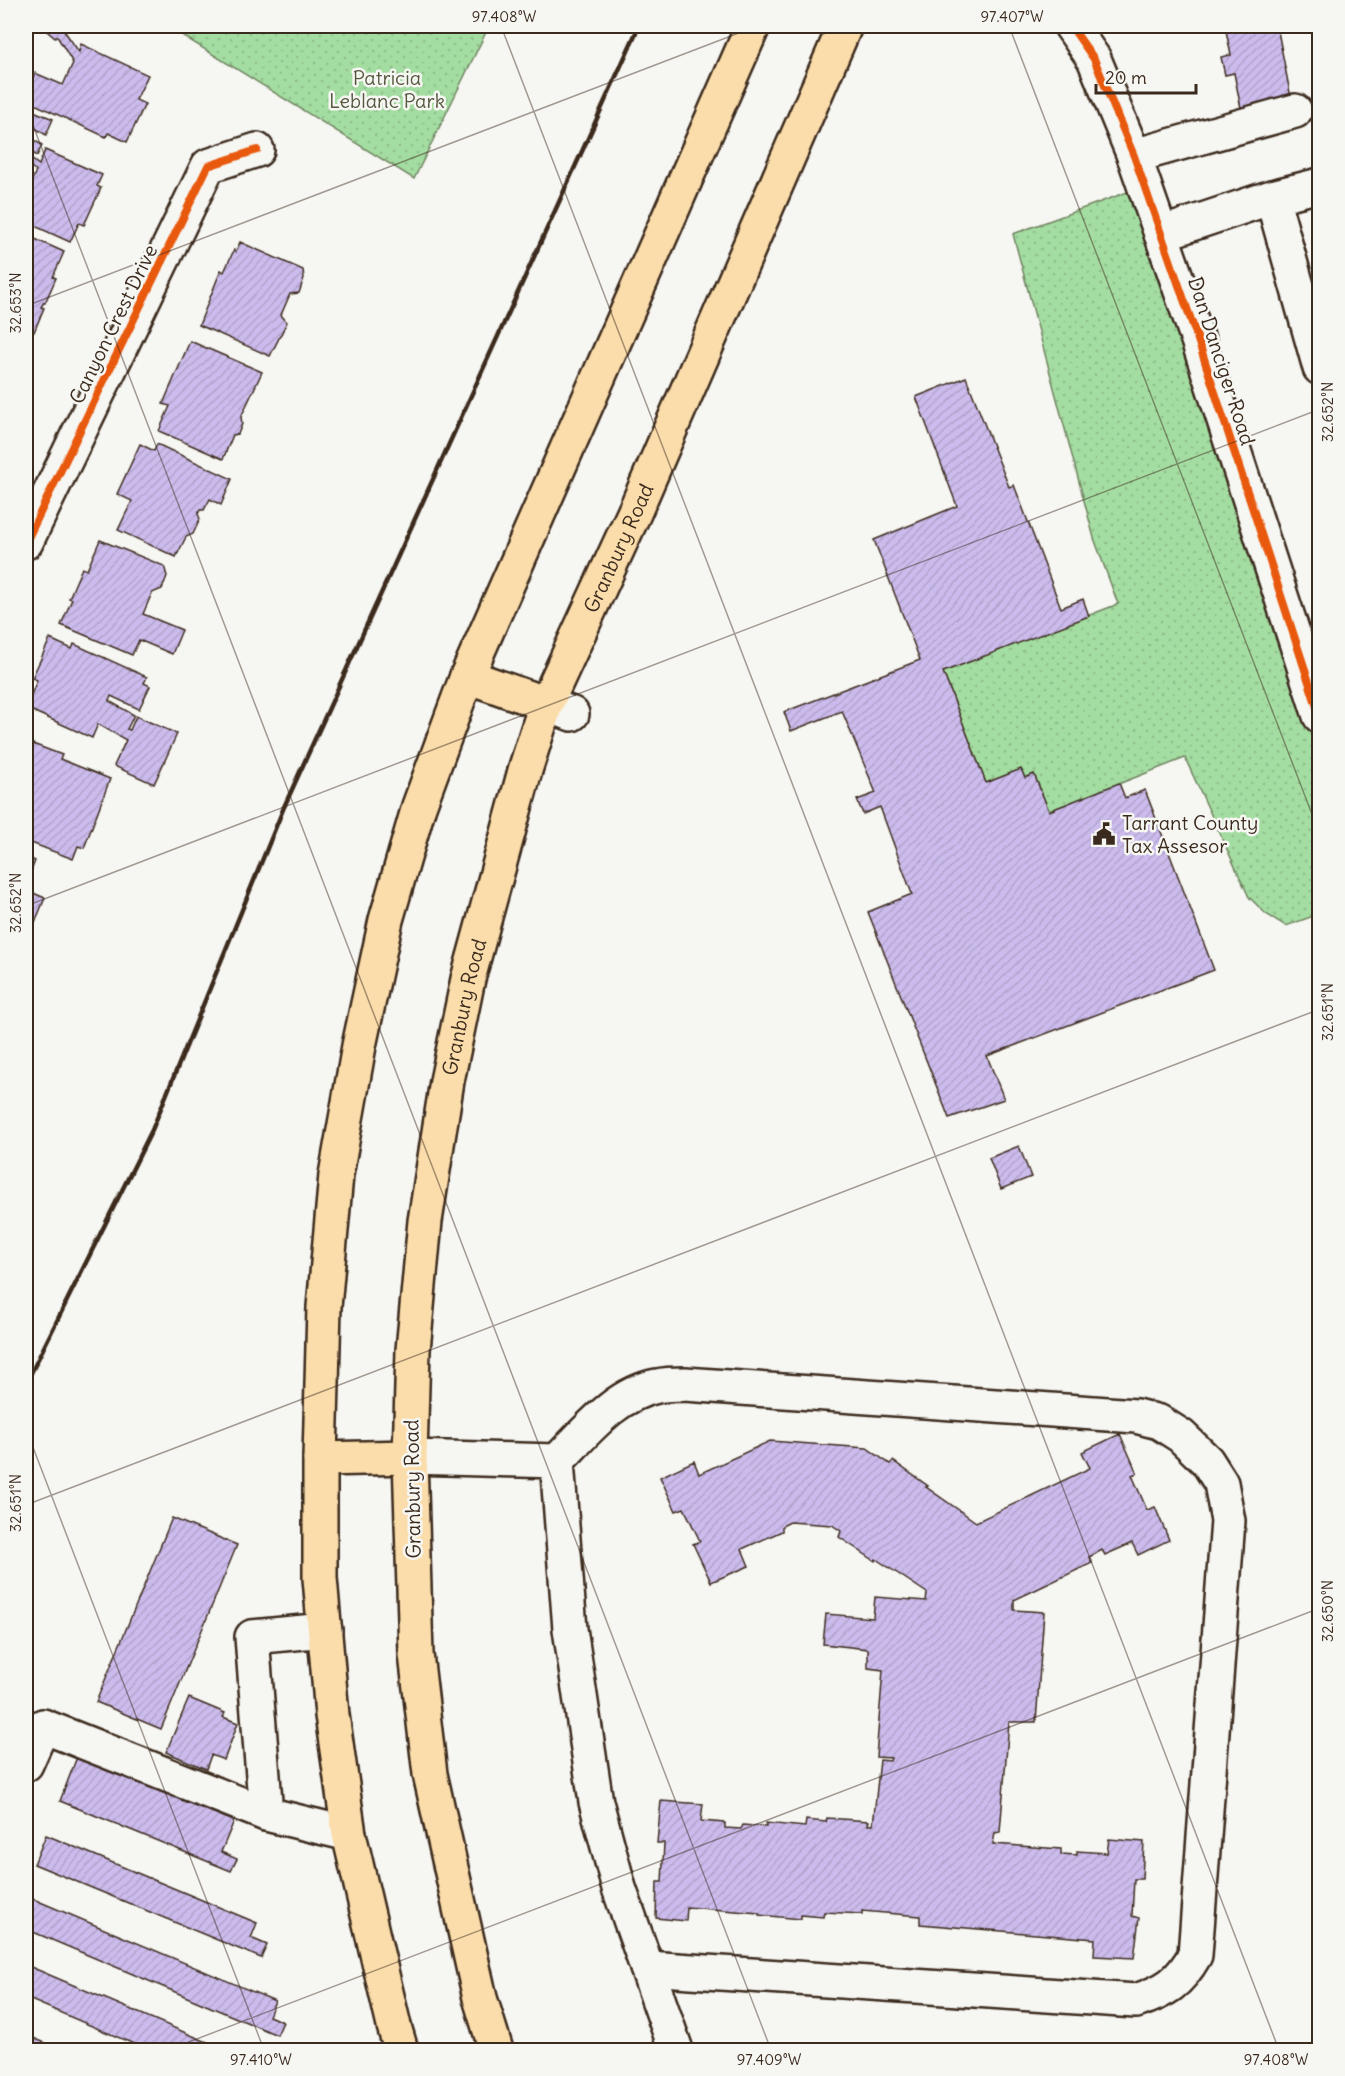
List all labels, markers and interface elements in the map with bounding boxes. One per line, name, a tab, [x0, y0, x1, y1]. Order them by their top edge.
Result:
text: 97.408°W	[472, 7, 537, 26]
text: 97.407°W	[980, 7, 1044, 26]
scale bar	[1096, 57, 1196, 95]
park label: Patricia Leblanc Park	[329, 65, 445, 113]
text: 20 m	[1105, 66, 1147, 89]
street label: Canyon Crest Drive	[64, 240, 162, 408]
text: 32.653°N	[6, 272, 25, 334]
street label: Dan Danciger Road	[1183, 274, 1261, 449]
text: 32.652°N	[1318, 382, 1337, 442]
street label: Granbury Road	[577, 479, 658, 616]
place label: Tarrant County Tax Assesor	[1122, 810, 1258, 858]
public building icon: Tarrant County Tax Assesor	[1091, 821, 1117, 847]
text: 32.652°N	[6, 873, 25, 933]
street label: Granbury Road	[436, 936, 491, 1077]
text: 32.651°N	[1318, 983, 1337, 1041]
street label: Granbury Road	[398, 1419, 426, 1559]
text: 32.651°N	[6, 1474, 25, 1532]
text: 32.650°N	[1318, 1580, 1337, 1642]
text: 97.410°W	[230, 2050, 292, 2069]
text: 97.409°W	[737, 2050, 802, 2069]
text: 97.408°W	[1244, 2050, 1309, 2069]

